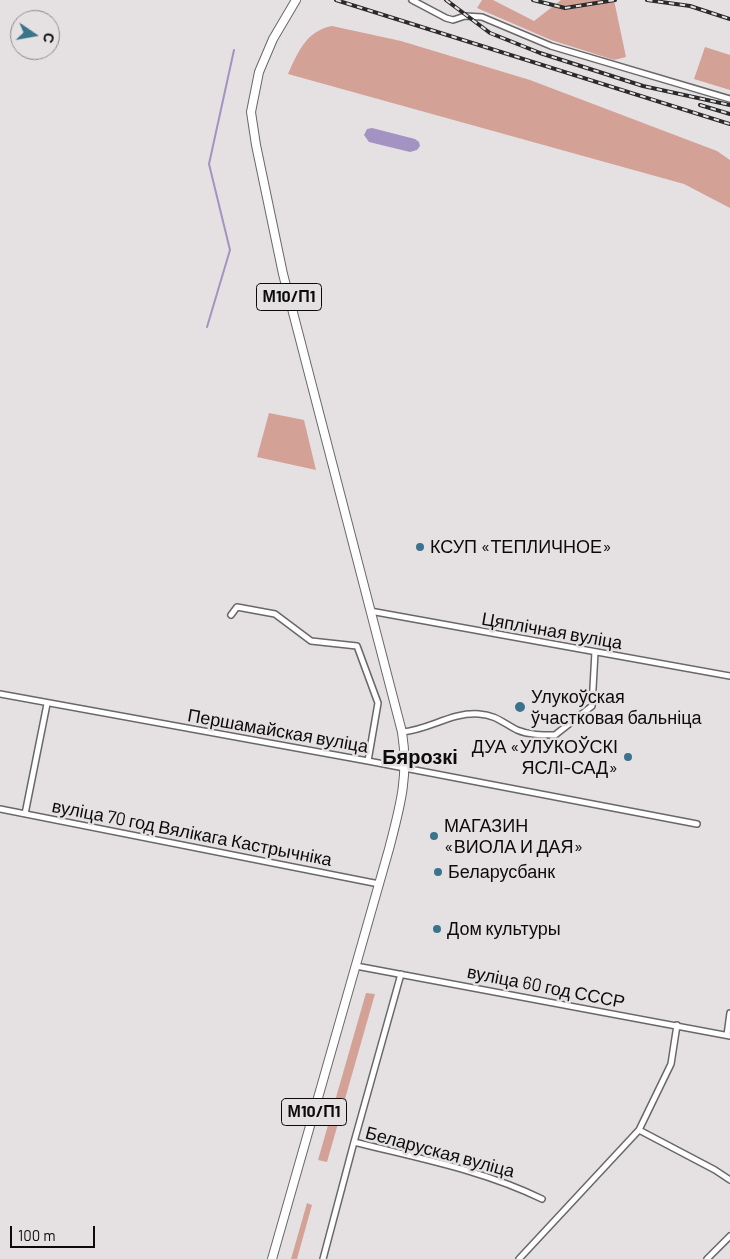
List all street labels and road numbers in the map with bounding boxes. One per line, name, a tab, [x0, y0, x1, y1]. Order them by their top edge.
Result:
road number: М10/П1	[256, 284, 322, 310]
street label: Цяплічная вуліца	[480, 608, 624, 654]
street label: Першамайская вуліца	[186, 704, 370, 758]
street label: вуліца 70 год Вялікага Кастрычніка	[50, 795, 334, 871]
street label: вуліца 60 год СССР	[465, 961, 627, 1013]
road number: М10/П1	[282, 1098, 346, 1126]
street label: Беларуская вуліца	[363, 1122, 517, 1182]

